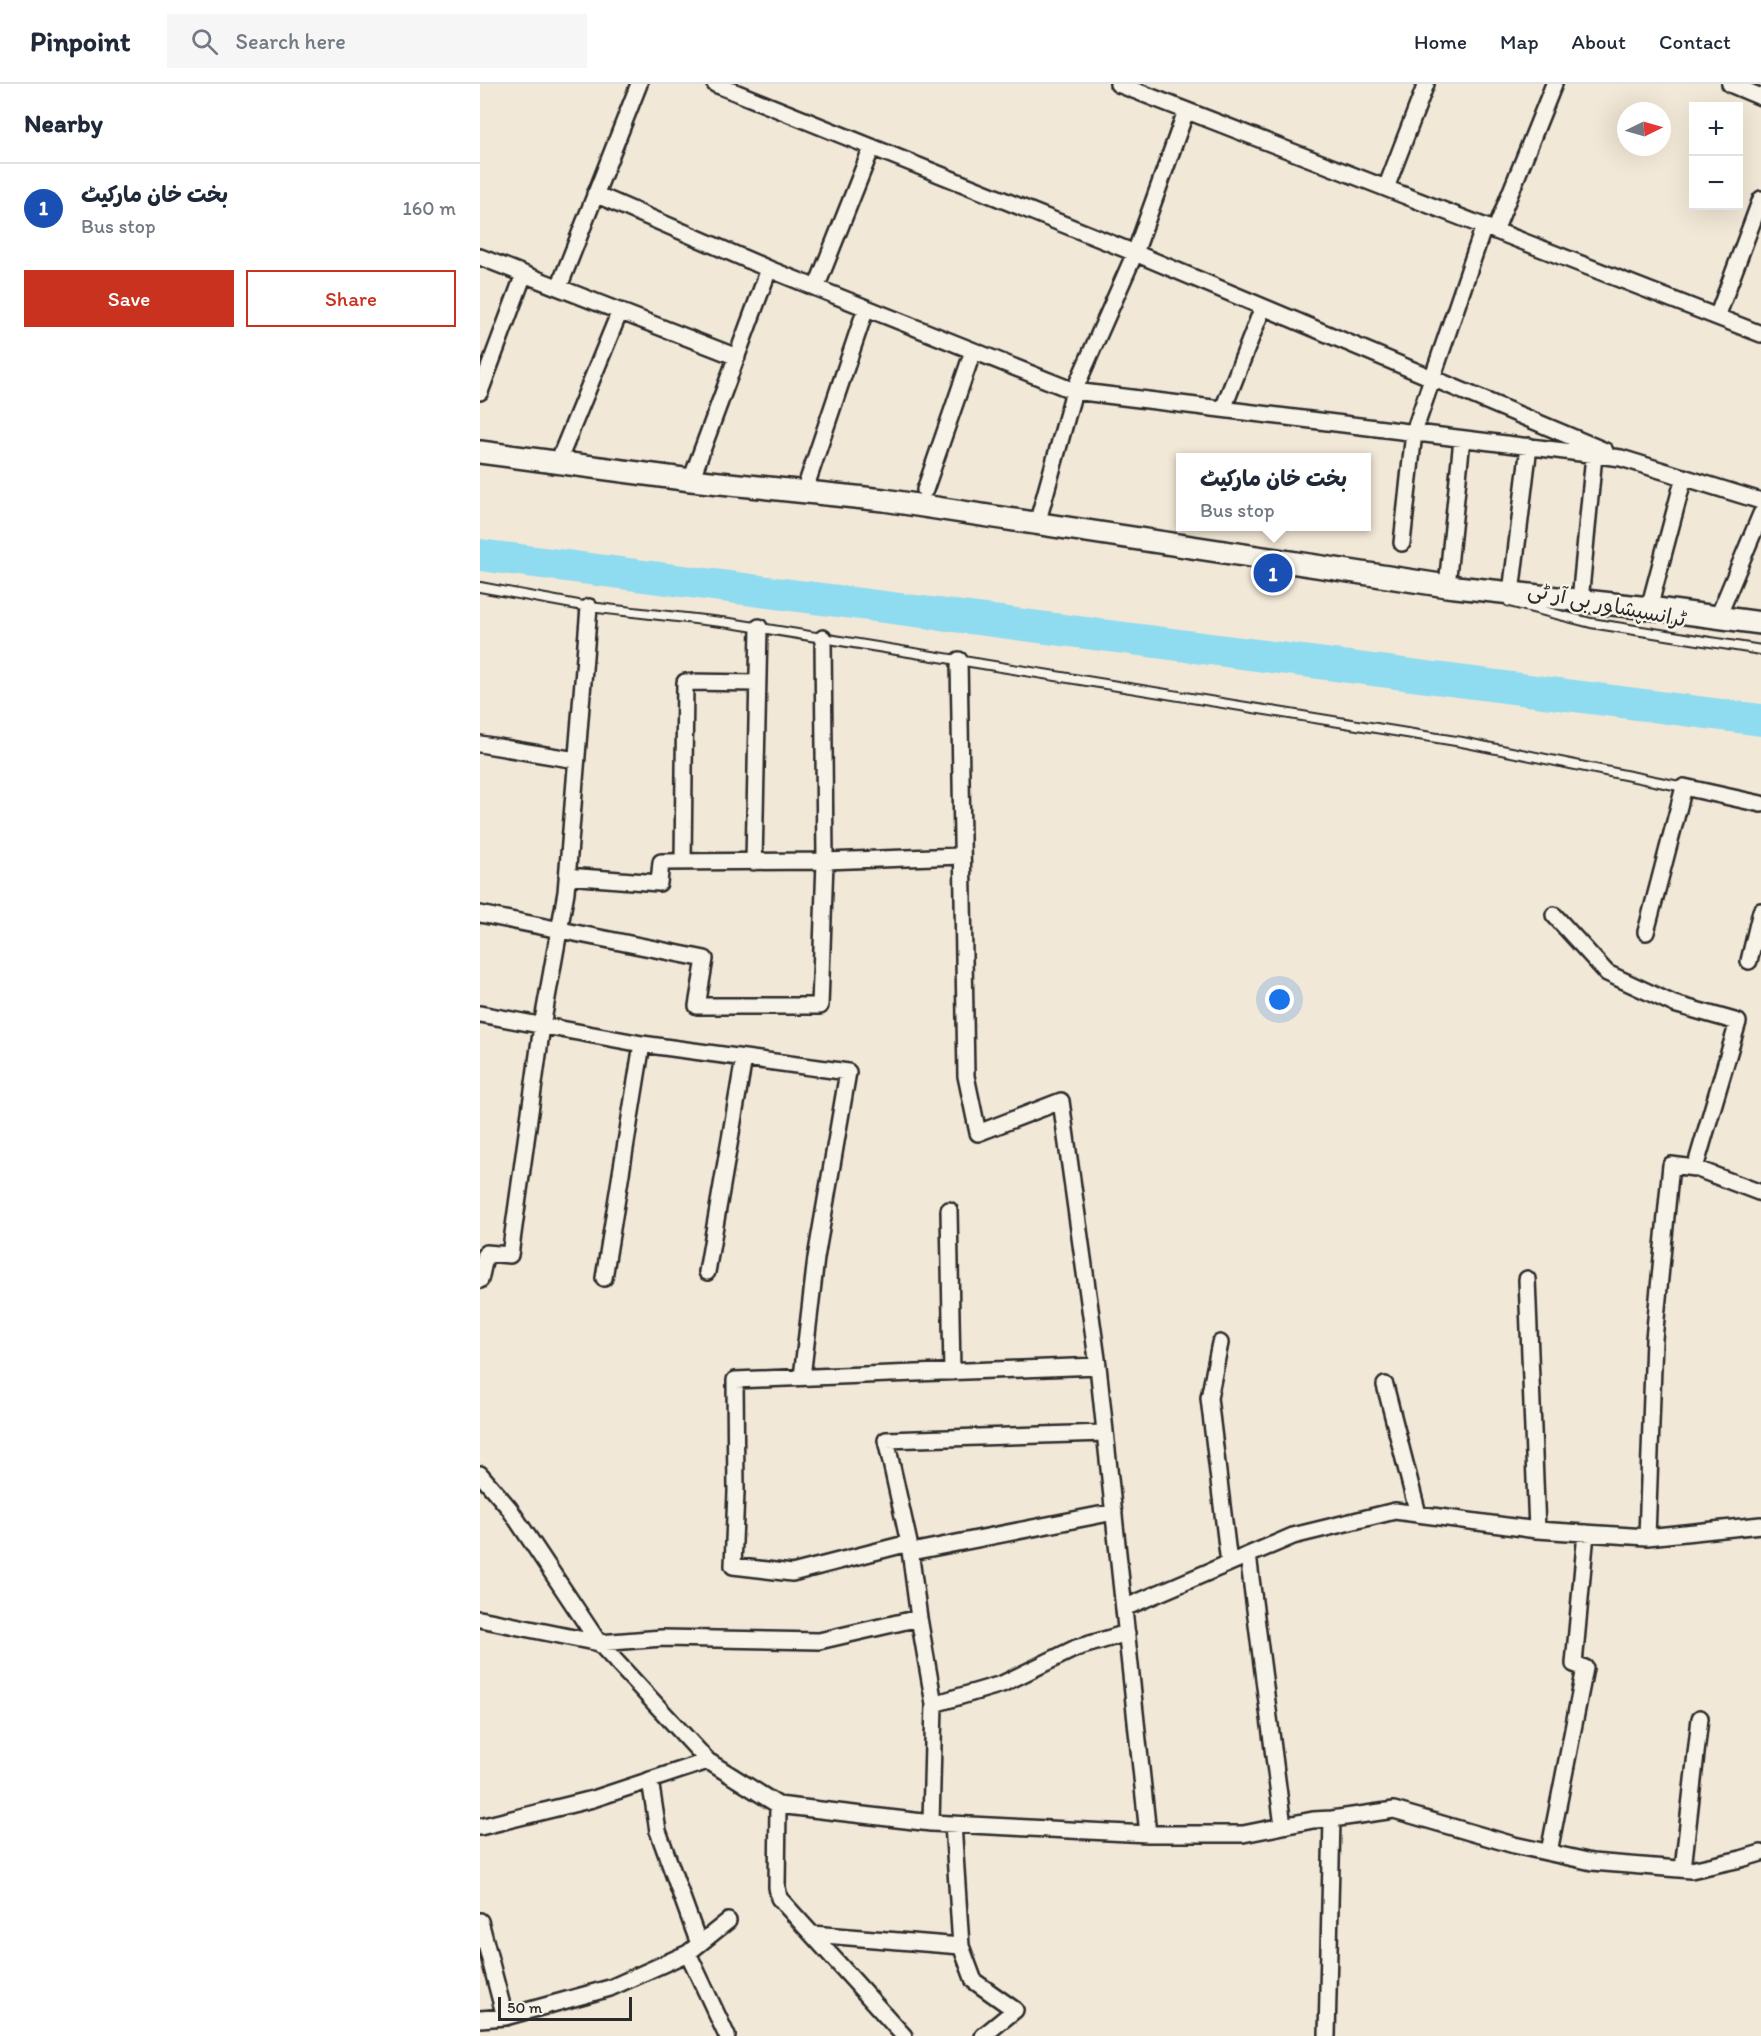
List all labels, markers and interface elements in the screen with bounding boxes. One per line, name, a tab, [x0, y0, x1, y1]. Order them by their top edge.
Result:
search box	[167, 14, 587, 68]
text: Pinpoint	[30, 24, 131, 58]
icon: search	[188, 25, 221, 58]
text: Search here	[236, 28, 346, 55]
text: Home	[1414, 29, 1467, 54]
text: Map	[1500, 29, 1539, 54]
text: About	[1572, 29, 1626, 54]
text: Contact	[1659, 29, 1731, 54]
north arrow	[1617, 102, 1671, 156]
map controls	[1689, 102, 1743, 210]
button: +	[1689, 102, 1743, 156]
text: Nearby	[24, 107, 103, 139]
button: −	[1689, 156, 1743, 210]
text: بخت خان مارکیٹ	[81, 181, 228, 208]
text: 1	[39, 196, 48, 220]
text: 160 m	[403, 196, 456, 220]
text: Bus stop	[81, 214, 156, 238]
button: Save	[24, 270, 234, 327]
button: Share	[246, 270, 456, 327]
popup	[1176, 453, 1371, 531]
text: بخت خان مارکیٹ	[1200, 465, 1347, 492]
text: Bus stop	[1200, 498, 1275, 522]
pin: 1	[1254, 550, 1292, 596]
street label: ٹرانسپشاور بی آر ٹی	[1526, 576, 1689, 634]
your location	[1265, 985, 1294, 1014]
scale bar	[498, 1994, 632, 2022]
text: 50 m	[507, 1998, 542, 2017]

